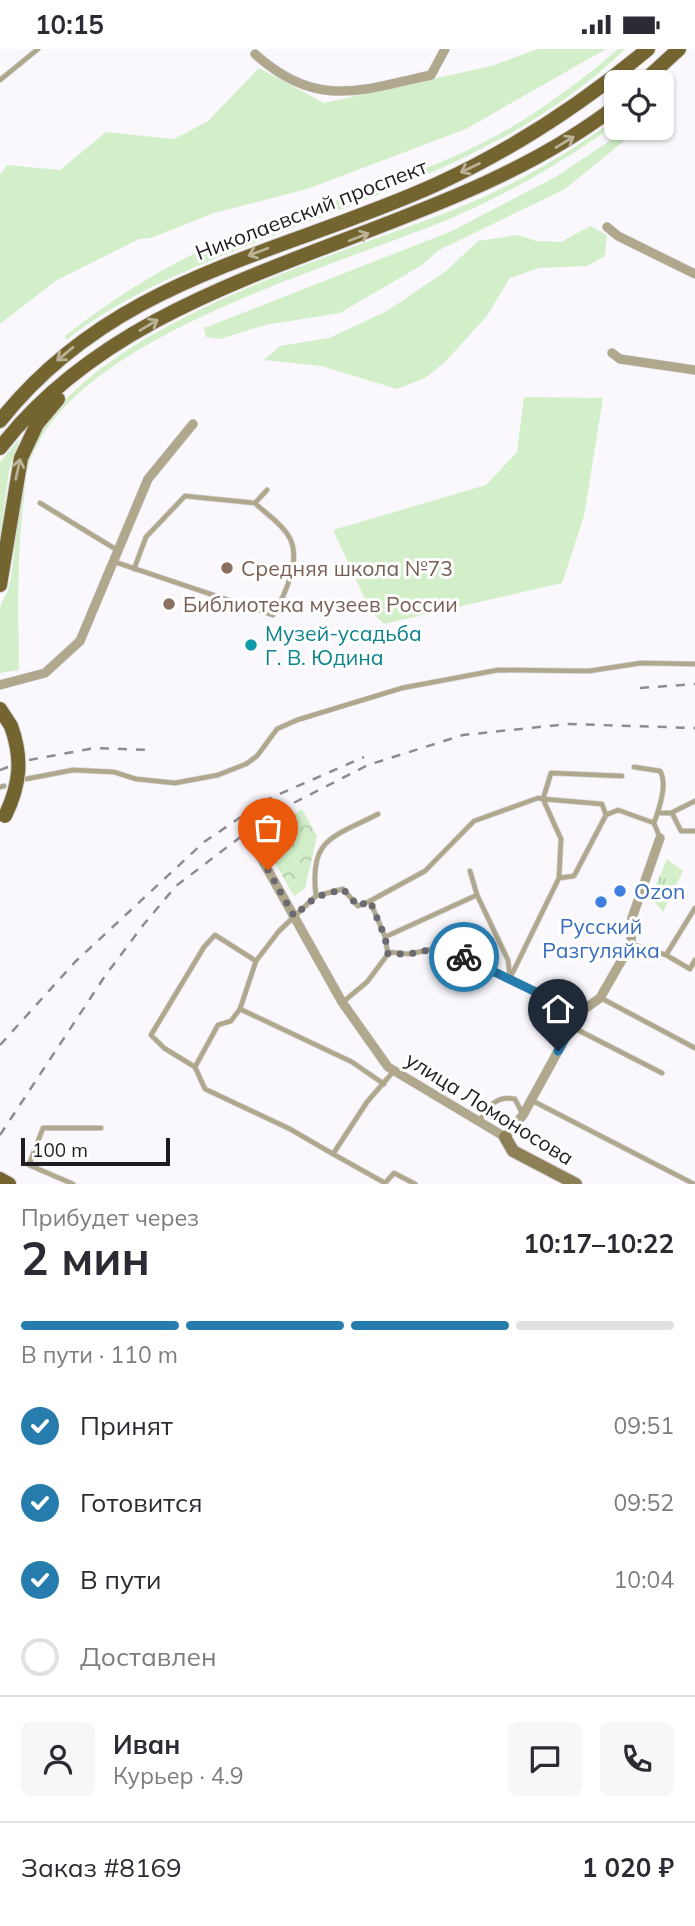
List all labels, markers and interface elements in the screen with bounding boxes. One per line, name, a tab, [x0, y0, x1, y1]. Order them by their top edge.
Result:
text: 10:15	[35, 8, 104, 41]
map controls	[604, 70, 674, 140]
button: locate	[604, 70, 674, 140]
one-way arrow	[554, 134, 574, 148]
street label: Николаевский проспект	[192, 153, 431, 265]
one-way arrow	[460, 162, 481, 175]
one-way arrow	[347, 229, 369, 242]
one-way arrow	[248, 247, 270, 260]
one-way arrow	[139, 317, 159, 331]
one-way arrow	[57, 346, 75, 362]
one-way arrow	[12, 458, 26, 481]
place label: Средняя школа №73	[241, 555, 453, 581]
marker: Средняя школа №73	[219, 560, 235, 576]
place label: Библиотека музеев России	[183, 591, 458, 617]
marker: Библиотека музеев России	[161, 596, 177, 612]
place label: Музей-усадьба Г. В. Юдина	[265, 620, 422, 670]
marker: Музей-усадьба Г. В. Юдина	[243, 637, 259, 653]
pin	[238, 798, 298, 870]
icon: bag	[249, 809, 287, 847]
place label: Ozon	[634, 878, 685, 904]
marker: Ozon	[612, 883, 628, 899]
marker: Русский Разгуляйка	[593, 894, 609, 910]
place label: Русский Разгуляйка	[542, 913, 660, 963]
courier	[429, 922, 499, 992]
icon: bike	[445, 938, 483, 976]
pin	[528, 979, 588, 1051]
icon: home	[539, 990, 577, 1028]
street label: улица Ломоносова	[401, 1046, 579, 1170]
scale bar	[21, 1135, 170, 1167]
text: 100 m	[32, 1138, 88, 1162]
text: Прибудет через	[21, 1203, 199, 1232]
text: 10:17–10:22	[523, 1227, 674, 1260]
text: 2 мин	[21, 1229, 150, 1287]
text: В пути · 110 m	[21, 1340, 178, 1369]
icon: check	[21, 1407, 59, 1445]
text: Принят	[80, 1409, 173, 1442]
text: 09:51	[614, 1411, 674, 1440]
icon: check	[21, 1484, 59, 1522]
text: Готовится	[80, 1486, 203, 1519]
text: 09:52	[614, 1488, 674, 1517]
icon: check	[21, 1561, 59, 1599]
text: В пути	[80, 1563, 161, 1596]
text: 10:04	[614, 1565, 674, 1594]
text: Доставлен	[80, 1640, 217, 1673]
button: person	[21, 1722, 95, 1796]
button: chat	[508, 1722, 582, 1796]
button: phone	[600, 1722, 674, 1796]
text: Иван	[113, 1728, 180, 1761]
text: Курьер · 4.9	[113, 1761, 244, 1790]
text: Заказ #8169	[21, 1851, 182, 1884]
text: 1 020 ₽	[582, 1851, 674, 1884]

